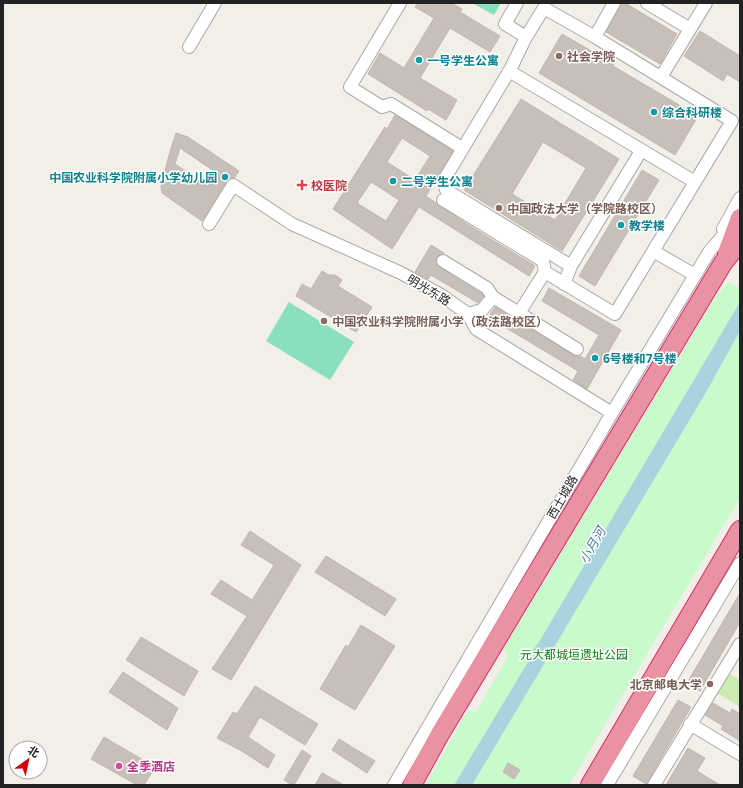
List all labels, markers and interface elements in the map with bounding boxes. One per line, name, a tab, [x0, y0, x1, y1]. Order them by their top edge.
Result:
place label: 社会学院	[567, 48, 615, 65]
marker: 社会学院	[554, 51, 564, 61]
place label: 一号学生公寓	[427, 52, 499, 69]
marker: 一号学生公寓	[414, 55, 424, 65]
place label: 综合科研楼	[662, 104, 722, 121]
marker: 综合科研楼	[649, 107, 659, 117]
place label: 中国农业科学院附属小学幼儿园	[49, 169, 217, 186]
marker: 中国农业科学院附属小学幼儿园	[220, 172, 230, 182]
place label: 二号学生公寓	[401, 173, 473, 190]
marker: 二号学生公寓	[388, 176, 398, 186]
place label: 校医院	[311, 177, 347, 194]
marker: 校医院	[296, 179, 308, 191]
place label: 中国政法大学（学院路校区）	[507, 200, 663, 217]
marker: 中国政法大学（学院路校区）	[494, 203, 504, 213]
place label: 教学楼	[629, 217, 665, 234]
marker: 教学楼	[616, 220, 626, 230]
street label: 明光东路	[404, 270, 454, 310]
place label: 中国农业科学院附属小学（政法路校区）	[332, 313, 548, 330]
marker: 中国农业科学院附属小学（政法路校区）	[319, 316, 329, 326]
place label: 6号楼和7号楼	[603, 350, 677, 367]
marker: 6号楼和7号楼	[590, 353, 600, 363]
street label: 西土城路	[543, 472, 581, 522]
water label: 小月河	[574, 521, 611, 566]
park label: 元大都城垣遗址公园	[520, 646, 628, 663]
place label: 北京邮电大学	[630, 676, 702, 693]
marker: 北京邮电大学	[705, 679, 715, 689]
north arrow	[8, 740, 48, 780]
text: 北	[25, 742, 42, 760]
place label: 全季酒店	[127, 758, 175, 775]
marker: 全季酒店	[114, 761, 124, 771]

